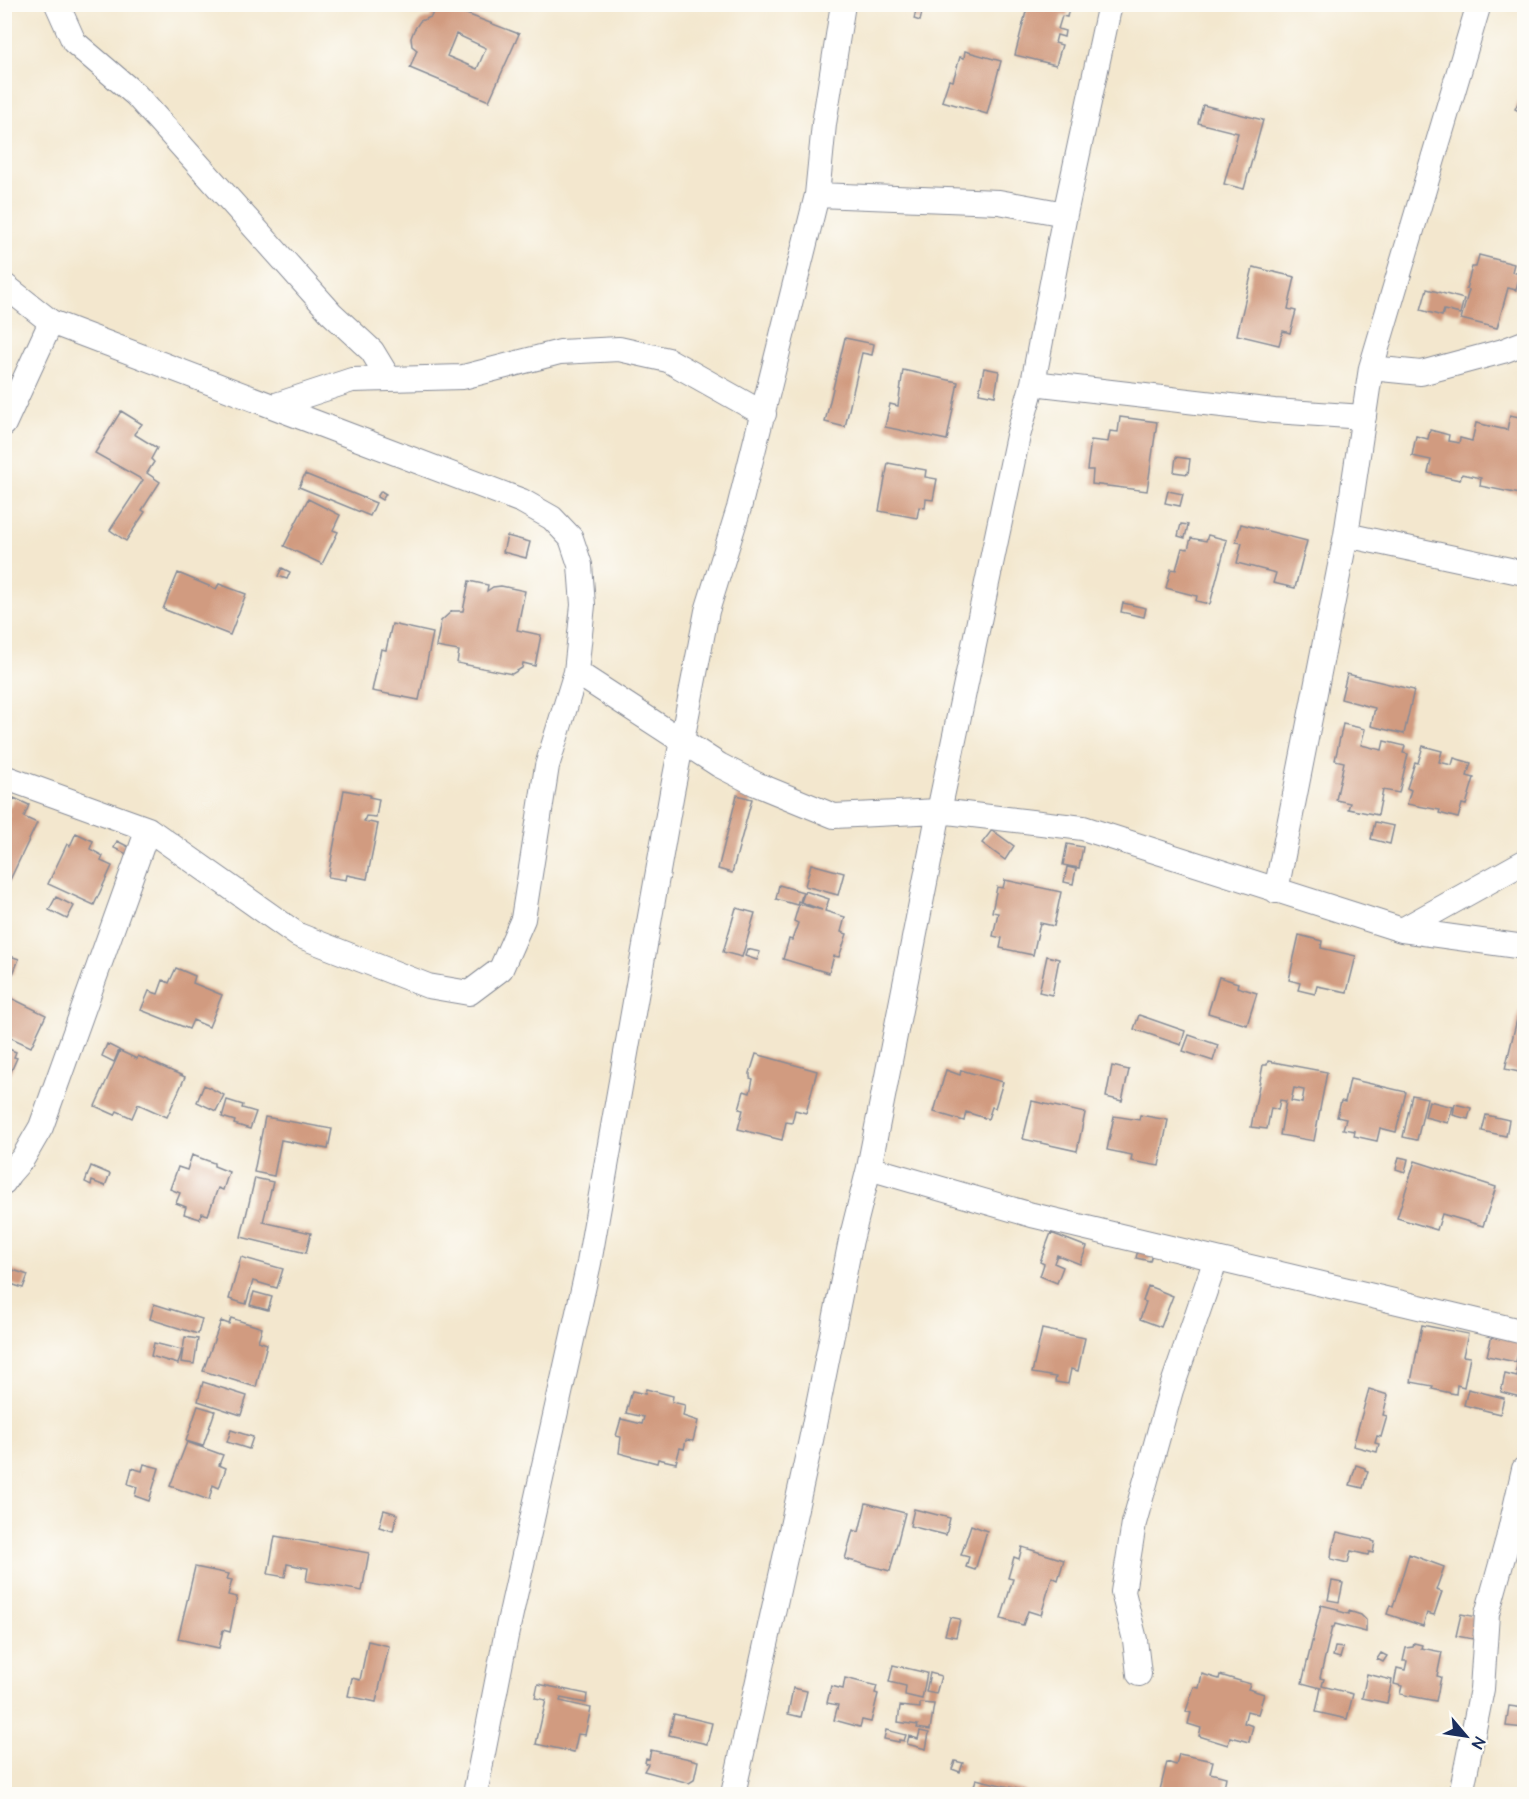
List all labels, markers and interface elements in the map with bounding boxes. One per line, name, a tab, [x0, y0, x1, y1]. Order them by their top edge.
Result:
north arrow	[1436, 1706, 1496, 1766]
text: N	[1466, 1733, 1490, 1753]

